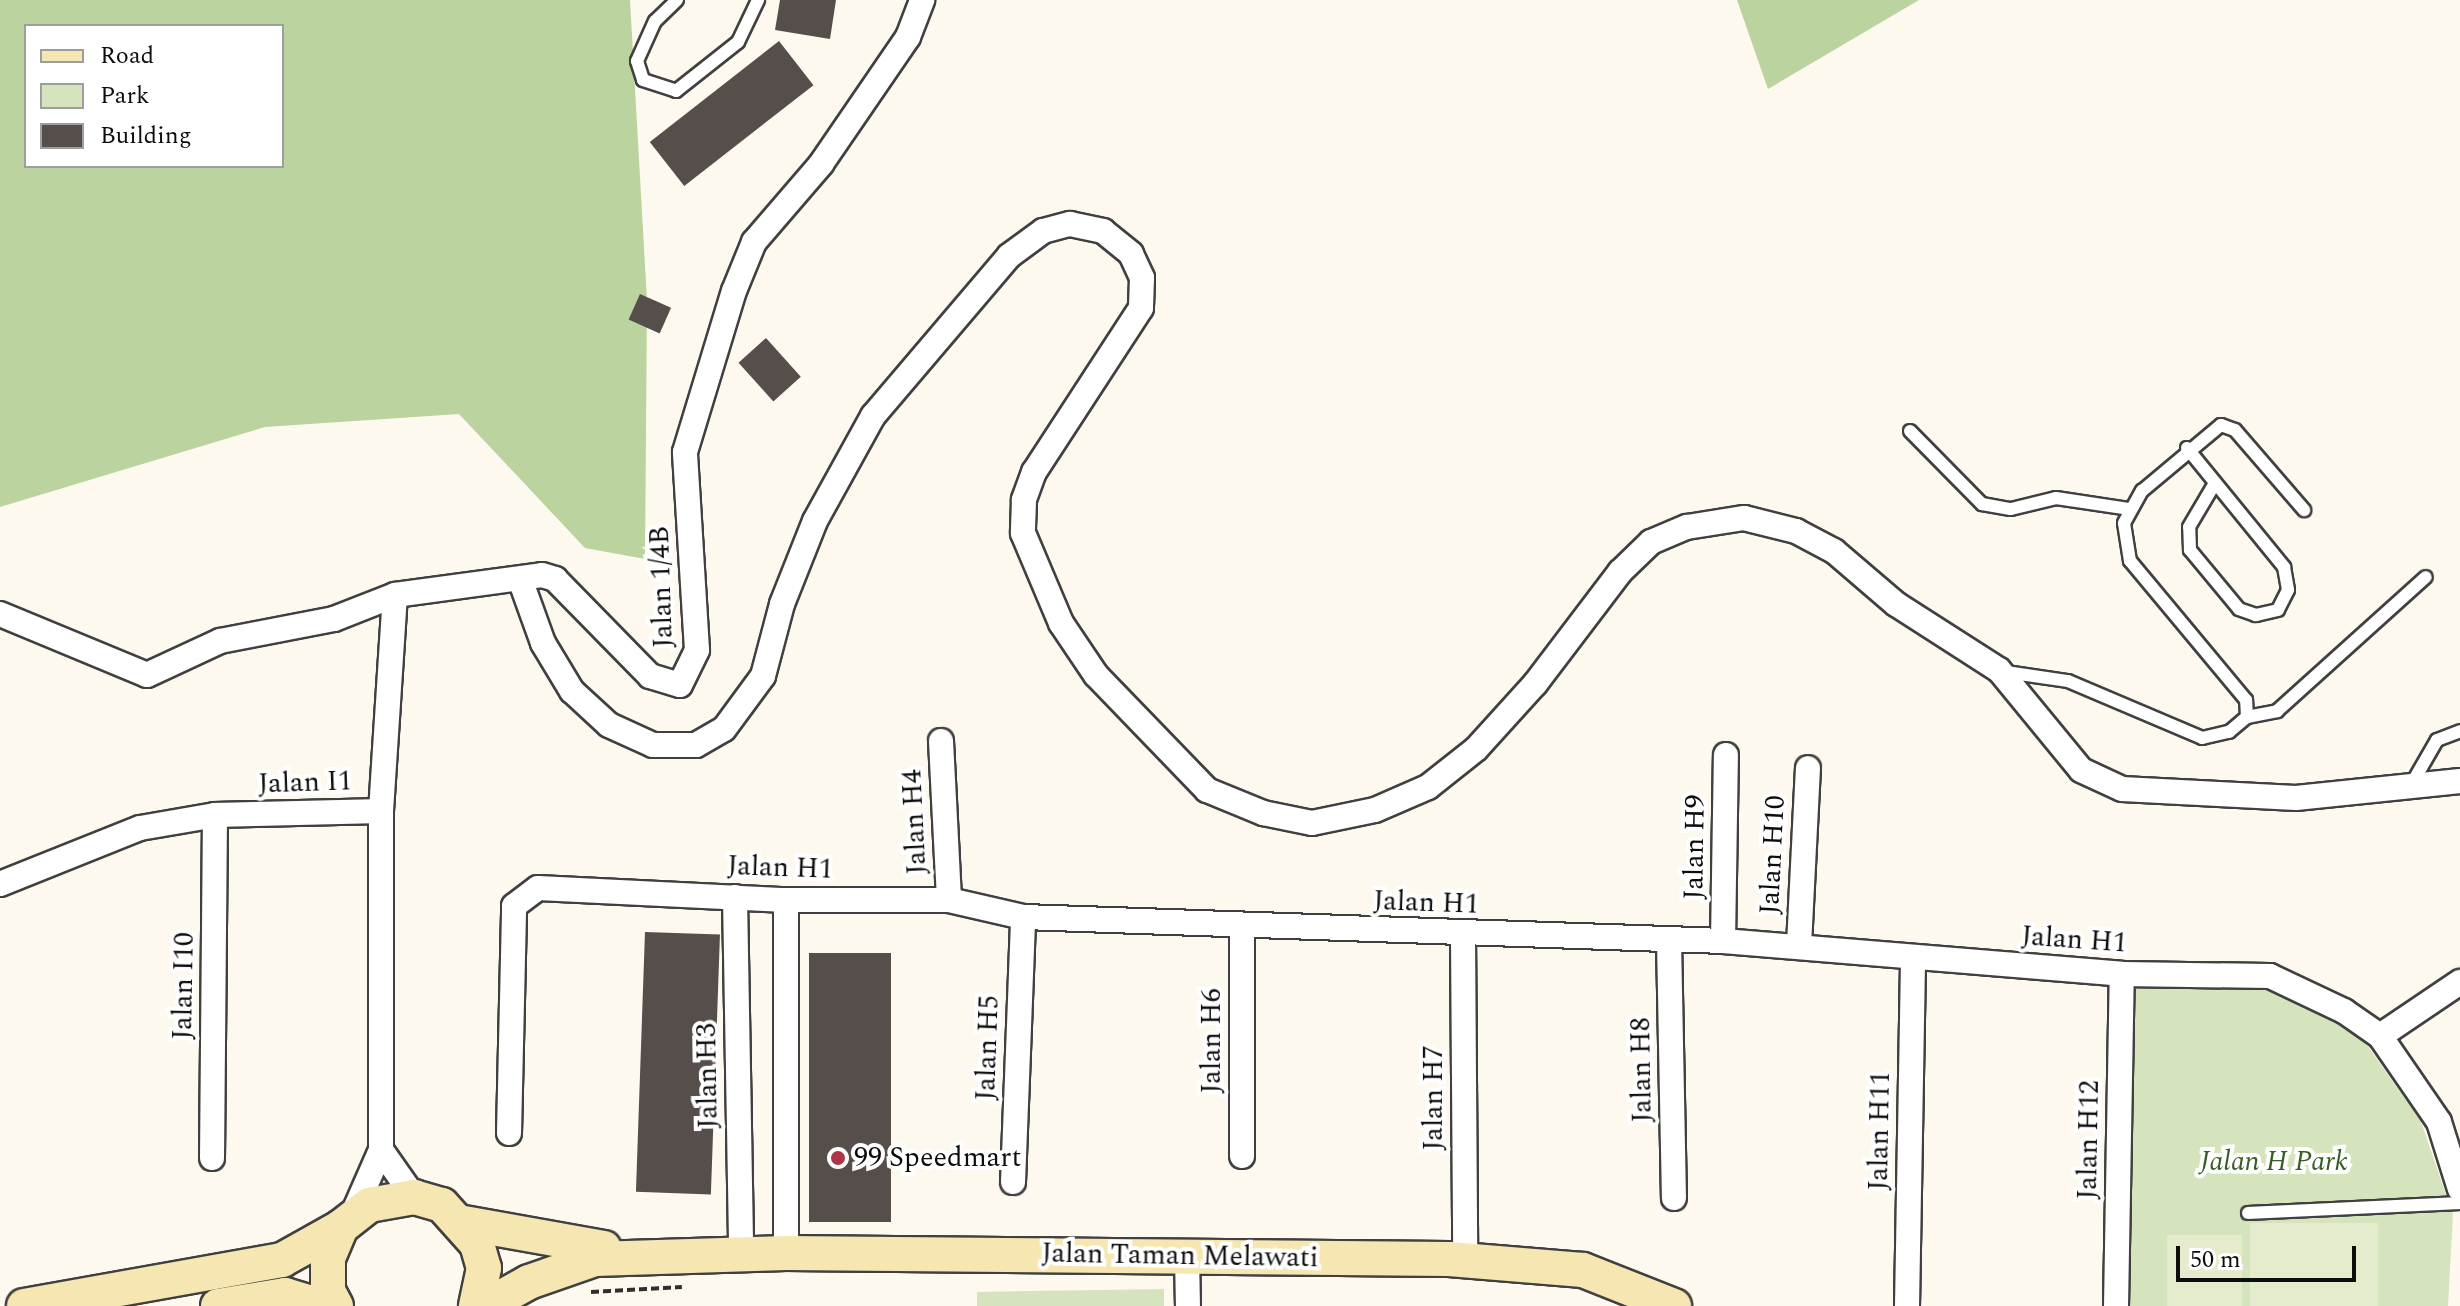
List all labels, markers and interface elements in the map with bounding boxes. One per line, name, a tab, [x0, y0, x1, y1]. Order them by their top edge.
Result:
legend	[24, 24, 284, 168]
text: Road	[100, 38, 154, 74]
text: Park	[100, 78, 150, 114]
text: Building	[100, 118, 192, 154]
street label: Jalan 1/4B	[643, 525, 681, 649]
street label: Jalan I1	[258, 765, 352, 801]
street label: Jalan H4	[895, 768, 935, 876]
street label: Jalan H9	[1677, 794, 1713, 900]
street label: Jalan H10	[1753, 794, 1793, 916]
street label: Jalan H1	[727, 849, 833, 887]
street label: Jalan H1	[1373, 884, 1479, 922]
street label: Jalan H1	[2020, 920, 2128, 960]
street label: Jalan I10	[166, 932, 202, 1040]
street label: Jalan H6	[1195, 988, 1229, 1094]
street label: Jalan H5	[969, 995, 1007, 1101]
street label: Jalan H8	[1624, 1017, 1660, 1123]
street label: Jalan H3	[690, 1023, 726, 1129]
street label: Jalan H7	[1417, 1045, 1451, 1151]
street label: Jalan H11	[1862, 1071, 1898, 1191]
street label: Jalan H12	[2071, 1080, 2107, 1200]
place label: 99 Speedmart	[854, 1141, 1021, 1175]
park label: Jalan H Park	[2200, 1145, 2348, 1179]
marker: 99 Speedmart	[829, 1149, 847, 1167]
scale bar	[2180, 1230, 2360, 1280]
street label: Jalan Taman Melawati	[1041, 1237, 1319, 1275]
text: 50 m	[2190, 1242, 2241, 1278]

